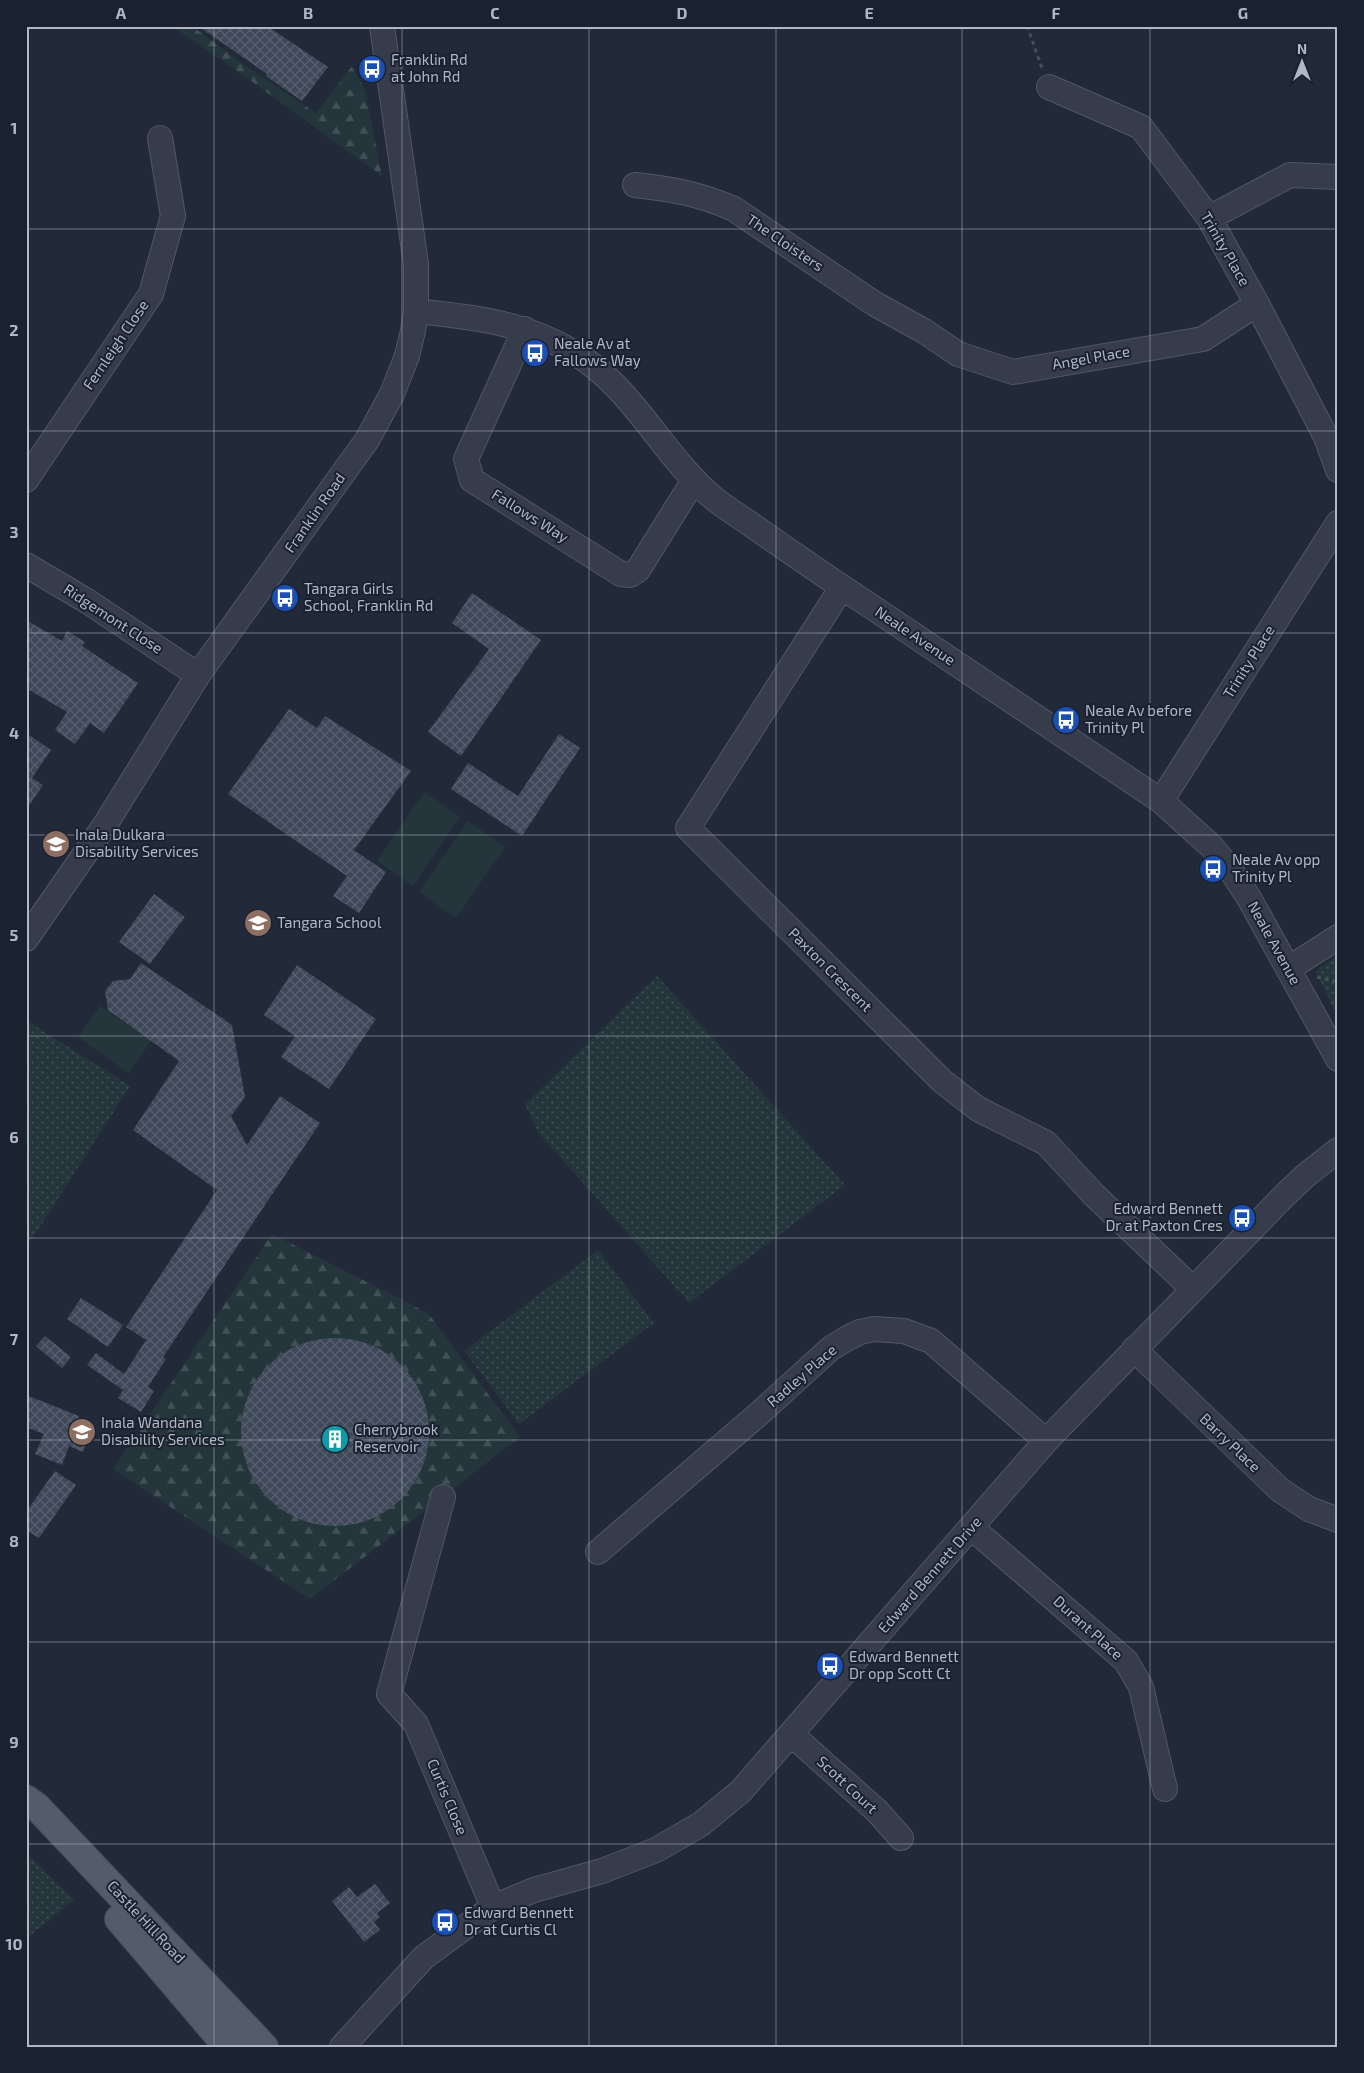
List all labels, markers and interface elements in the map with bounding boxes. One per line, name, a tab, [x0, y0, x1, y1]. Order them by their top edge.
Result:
text: A	[116, 3, 127, 22]
text: B	[303, 3, 313, 22]
text: C	[490, 3, 500, 22]
text: D	[677, 3, 688, 22]
text: E	[864, 3, 874, 22]
text: F	[1052, 3, 1061, 22]
text: G	[1238, 3, 1248, 22]
north arrow	[1276, 38, 1326, 88]
text: N	[1297, 40, 1307, 57]
place label: Franklin Rd at John Rd	[391, 50, 468, 85]
bus stop icon: Franklin Rd at John Rd	[357, 54, 387, 84]
text: 1	[11, 118, 17, 137]
street label: Trinity Place	[1197, 208, 1254, 289]
street label: The Cloisters	[744, 210, 828, 275]
street label: Fernleigh Close	[78, 296, 152, 393]
text: 2	[9, 320, 19, 339]
place label: Neale Av at Fallows Way	[554, 334, 641, 369]
bus stop icon: Neale Av at Fallows Way	[520, 338, 550, 368]
street label: Angel Place	[1051, 341, 1131, 373]
street label: Franklin Road	[280, 469, 348, 556]
street label: Fallows Way	[489, 485, 572, 546]
text: 3	[9, 522, 19, 541]
street label: Ridgemont Close	[61, 579, 166, 657]
place label: Tangara Girls School, Franklin Rd	[304, 579, 433, 614]
bus stop icon: Tangara Girls School, Franklin Rd	[270, 583, 300, 613]
street label: Neale Avenue	[872, 602, 959, 669]
street label: Trinity Place	[1219, 622, 1278, 701]
place label: Neale Av before Trinity Pl	[1085, 701, 1192, 736]
bus stop icon: Neale Av before Trinity Pl	[1051, 705, 1081, 735]
text: 4	[9, 723, 19, 742]
place label: Inala Dulkara Disability Services	[75, 825, 199, 860]
school or university icon: Inala Dulkara Disability Services	[41, 829, 71, 859]
place label: Neale Av opp Trinity Pl	[1232, 850, 1320, 885]
bus stop icon: Neale Av opp Trinity Pl	[1198, 854, 1228, 884]
street label: Neale Avenue	[1245, 898, 1305, 987]
school or university icon: Tangara School	[243, 908, 273, 938]
place label: Tangara School	[277, 913, 382, 931]
street label: Paxton Crescent	[785, 924, 877, 1015]
text: 5	[10, 925, 19, 944]
text: 6	[9, 1127, 19, 1146]
place label: Edward Bennett Dr at Paxton Cres	[1105, 1199, 1223, 1234]
bus stop icon: Edward Bennett Dr at Paxton Cres	[1227, 1203, 1257, 1233]
text: 7	[10, 1329, 19, 1348]
street label: Radley Place	[763, 1340, 840, 1410]
street label: Barry Place	[1197, 1409, 1265, 1476]
place label: Inala Wandana Disability Services	[101, 1413, 225, 1448]
school or university icon: Inala Wandana Disability Services	[67, 1417, 97, 1447]
place label: Cherrybrook Reservoir	[354, 1420, 439, 1455]
building icon: Cherrybrook Reservoir	[320, 1424, 350, 1454]
street label: Edward Bennett Drive	[874, 1512, 985, 1636]
text: 8	[9, 1531, 19, 1550]
street label: Durant Place	[1050, 1591, 1127, 1663]
place label: Edward Bennett Dr opp Scott Ct	[849, 1647, 959, 1682]
bus stop icon: Edward Bennett Dr opp Scott Ct	[815, 1651, 845, 1681]
text: 9	[9, 1732, 19, 1751]
street label: Scott Court	[814, 1752, 882, 1817]
street label: Curtis Close	[424, 1756, 472, 1837]
street label: Castle Hill Road	[104, 1876, 190, 1966]
place label: Edward Bennett Dr at Curtis Cl	[464, 1903, 574, 1938]
bus stop icon: Edward Bennett Dr at Curtis Cl	[430, 1907, 460, 1937]
text: 10	[5, 1934, 23, 1953]

